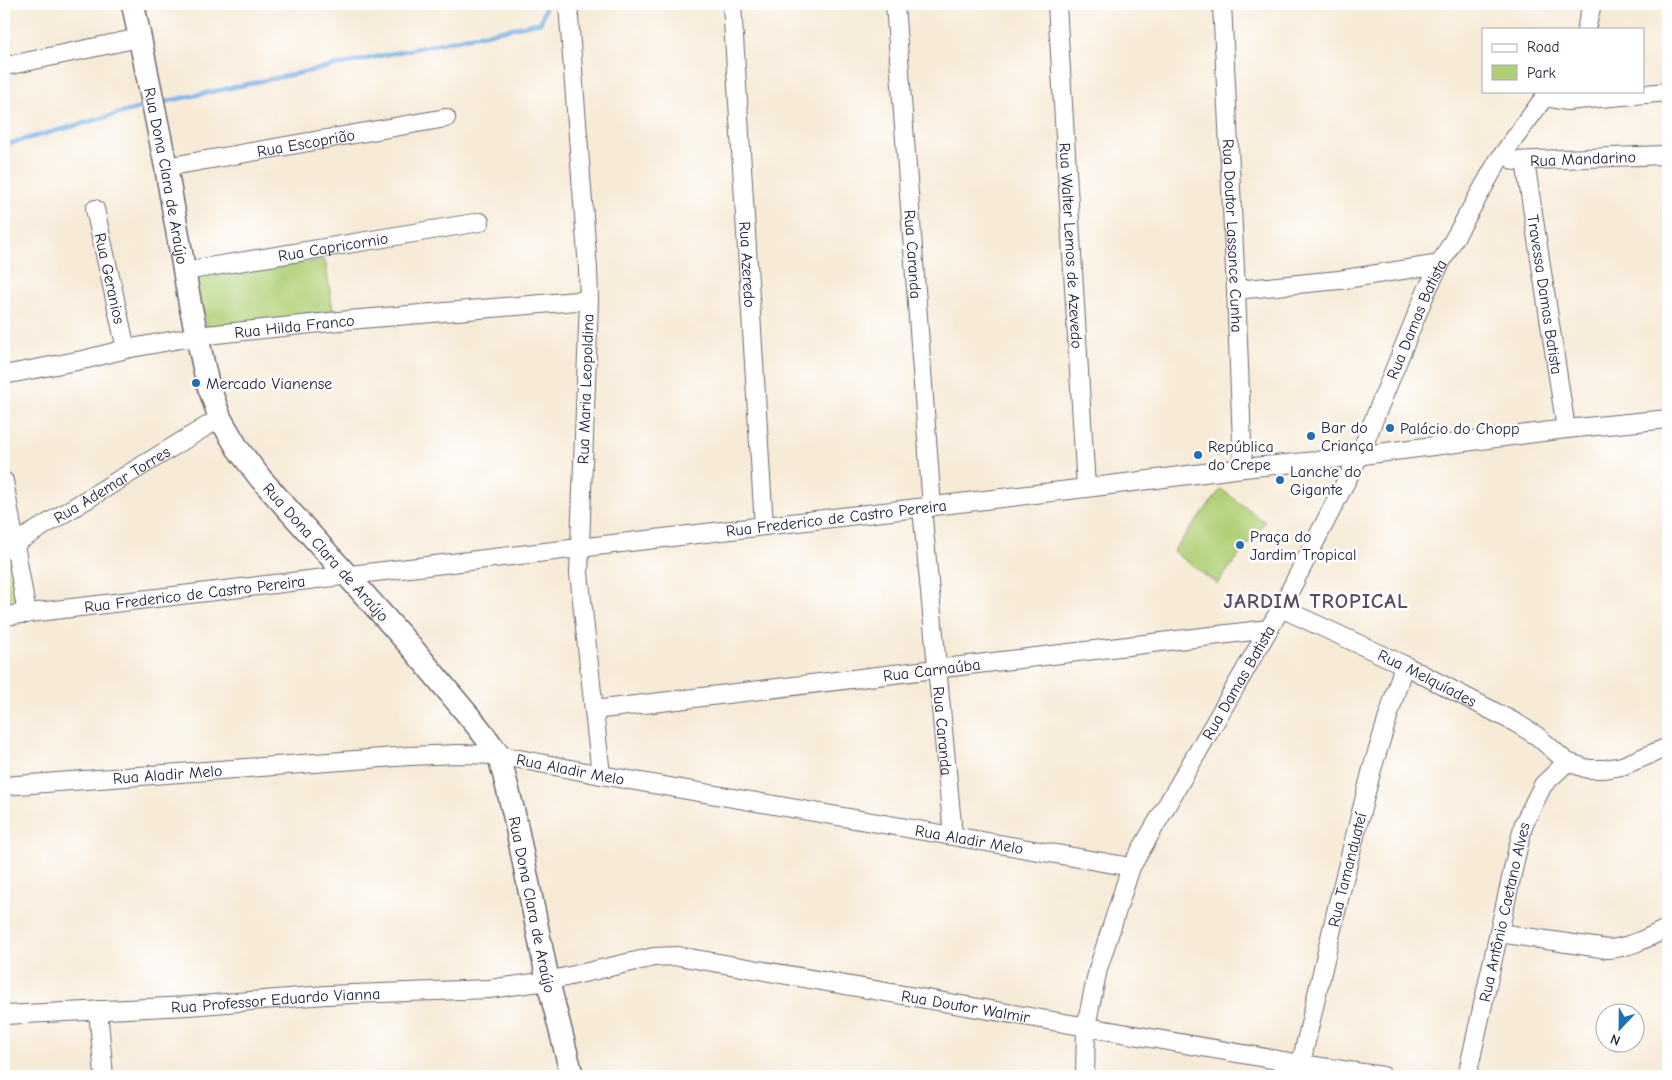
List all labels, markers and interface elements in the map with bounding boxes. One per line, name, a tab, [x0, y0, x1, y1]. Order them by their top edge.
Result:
legend	[1482, 28, 1644, 92]
text: Road	[1527, 38, 1559, 56]
text: Park	[1527, 64, 1556, 82]
street label: Rua Dona Clara de Araújo	[140, 86, 191, 266]
street label: Rua Escoprião	[256, 126, 356, 161]
street label: Rua Doutor Lassance Cunha	[1219, 139, 1246, 333]
street label: Rua Walter Lemos de Azevedo	[1055, 142, 1086, 349]
street label: Rua Mandarino	[1530, 148, 1636, 170]
street label: Rua Caranda	[900, 209, 925, 300]
street label: Travessa Damas Batista	[1523, 214, 1566, 376]
street label: Rua Azeredo	[735, 221, 759, 308]
street label: Rua Capricornio	[277, 229, 390, 265]
street label: Rua Geranios	[91, 231, 128, 326]
street label: Rua Damas Batista	[1383, 256, 1451, 382]
street label: Rua Hilda Franco	[234, 312, 355, 342]
street label: Rua Maria Leopoldina	[574, 314, 598, 465]
place label: Mercado Vianense	[206, 375, 332, 393]
marker: Mercado Vianense	[190, 377, 202, 389]
place label: Bar do Criança	[1321, 419, 1374, 455]
place label: Palácio do Chopp	[1400, 420, 1520, 438]
marker: Palácio do Chopp	[1384, 422, 1396, 434]
marker: Bar do Criança	[1305, 430, 1317, 442]
place label: República do Crepe	[1208, 438, 1274, 474]
street label: Rua Ademar Torres	[51, 443, 174, 527]
marker: República do Crepe	[1192, 449, 1204, 461]
place label: Lanche do Gigante	[1290, 463, 1361, 499]
marker: Lanche do Gigante	[1274, 474, 1286, 486]
street label: Rua Dona Clara de Araújo	[259, 480, 392, 626]
street label: Rua Frederico de Castro Pereira	[725, 497, 948, 541]
place label: Praça do Jardim Tropical	[1250, 528, 1357, 564]
marker: Praça do Jardim Tropical	[1234, 539, 1246, 551]
street label: Rua Frederico de Castro Pereira	[83, 572, 306, 616]
district label: JARDIM TROPICAL	[1223, 589, 1409, 613]
street label: Rua Damas Batista	[1199, 623, 1279, 743]
street label: Rua Melquíades	[1375, 646, 1479, 711]
street label: Rua Carnaúba	[882, 656, 981, 685]
street label: Rua Caranda	[929, 686, 955, 776]
street label: Rua Aladir Melo	[515, 751, 626, 789]
street label: Rua Aladir Melo	[112, 762, 223, 788]
street label: Rua Tamanduateí	[1325, 810, 1371, 929]
street label: Rua Dona Clara de Araújo	[505, 815, 559, 995]
street label: Rua Antônio Caetano Alves	[1476, 820, 1534, 1004]
street label: Rua Aladir Melo	[914, 822, 1025, 858]
street label: Rua Professor Eduardo Vianna	[171, 985, 381, 1017]
street label: Rua Doutor Walmir	[900, 987, 1032, 1027]
north arrow	[1594, 1002, 1644, 1052]
text: N	[1608, 1030, 1623, 1049]

